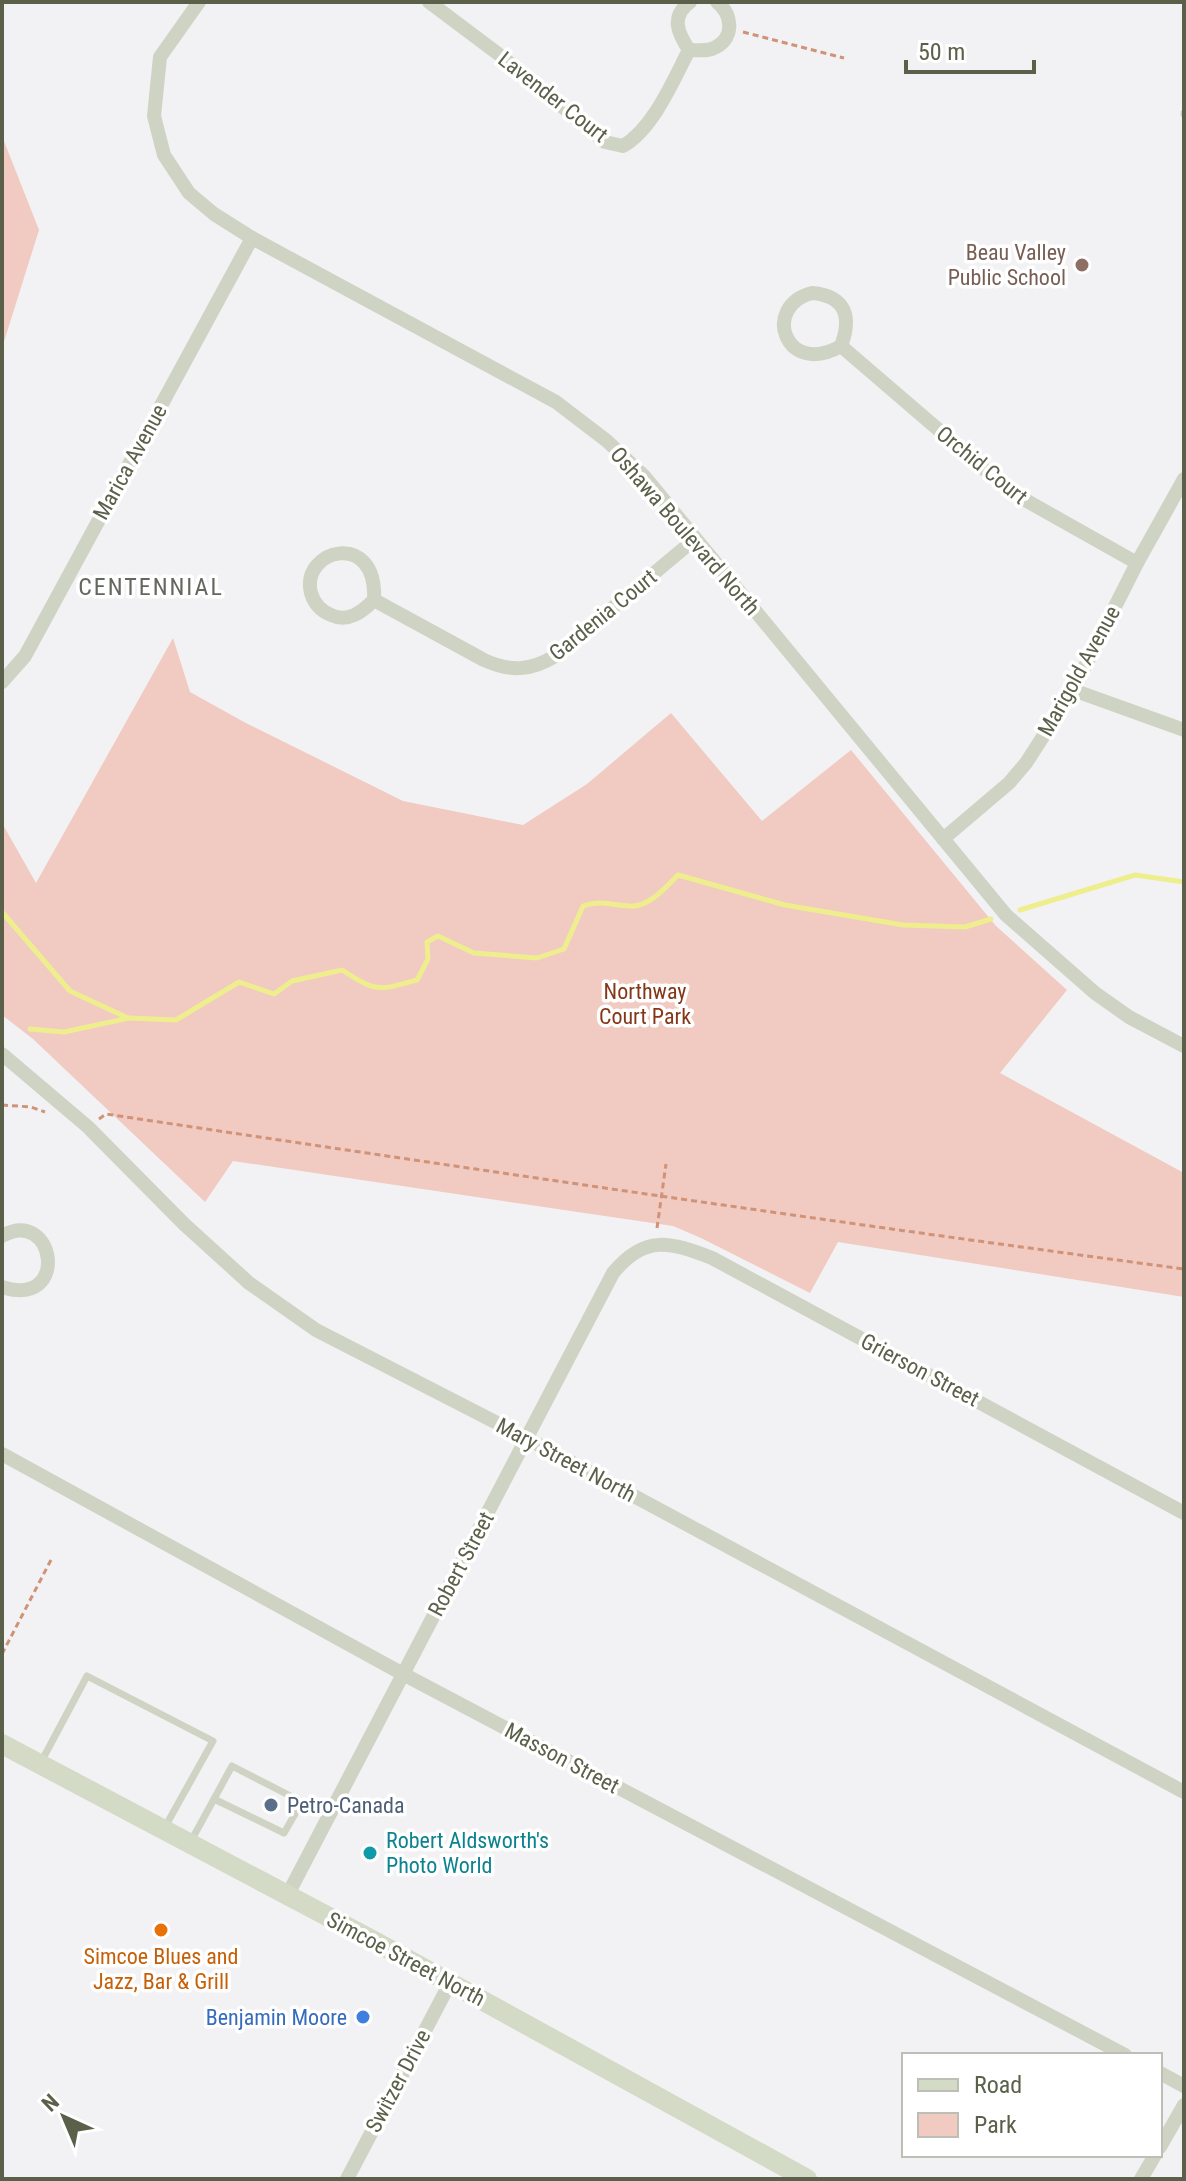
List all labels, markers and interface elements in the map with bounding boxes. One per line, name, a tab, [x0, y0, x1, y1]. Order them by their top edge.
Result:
scale bar	[906, 24, 1034, 74]
text: 50 m	[918, 38, 965, 66]
street label: Lavender Court	[493, 47, 613, 147]
place label: Beau Valley Public School	[948, 240, 1066, 290]
marker: Beau Valley Public School	[1073, 256, 1091, 274]
street label: Marica Avenue	[88, 400, 172, 524]
street label: Orchid Court	[932, 421, 1032, 509]
street label: Oshawa Boulevard North	[605, 442, 765, 620]
street label: Gardenia Court	[544, 564, 662, 666]
district label: CENTENNIAL	[78, 573, 224, 601]
street label: Marigold Avenue	[1033, 601, 1125, 741]
park label: Northway Court Park	[599, 979, 691, 1029]
street label: Grierson Street	[857, 1328, 983, 1412]
street label: Mary Street North	[492, 1413, 640, 1507]
street label: Robert Street	[423, 1508, 499, 1620]
street label: Masson Street	[501, 1717, 623, 1799]
place label: Petro-Canada	[287, 1793, 405, 1818]
marker: Petro-Canada	[262, 1796, 280, 1814]
place label: Robert Aldsworth's Photo World	[386, 1828, 549, 1878]
marker: Robert Aldsworth's Photo World	[361, 1844, 379, 1862]
street label: Simcoe Street North	[323, 1907, 489, 2011]
marker: Simcoe Blues and Jazz, Bar & Grill	[152, 1921, 170, 1939]
place label: Simcoe Blues and Jazz, Bar & Grill	[84, 1944, 238, 1994]
place label: Benjamin Moore	[206, 2005, 347, 2030]
marker: Benjamin Moore	[354, 2008, 372, 2026]
street label: Switzer Drive	[361, 2025, 435, 2137]
legend	[902, 2053, 1162, 2157]
text: Road	[974, 2071, 1022, 2099]
north arrow	[24, 2077, 104, 2157]
text: N	[37, 2089, 64, 2117]
text: Park	[974, 2111, 1017, 2139]

